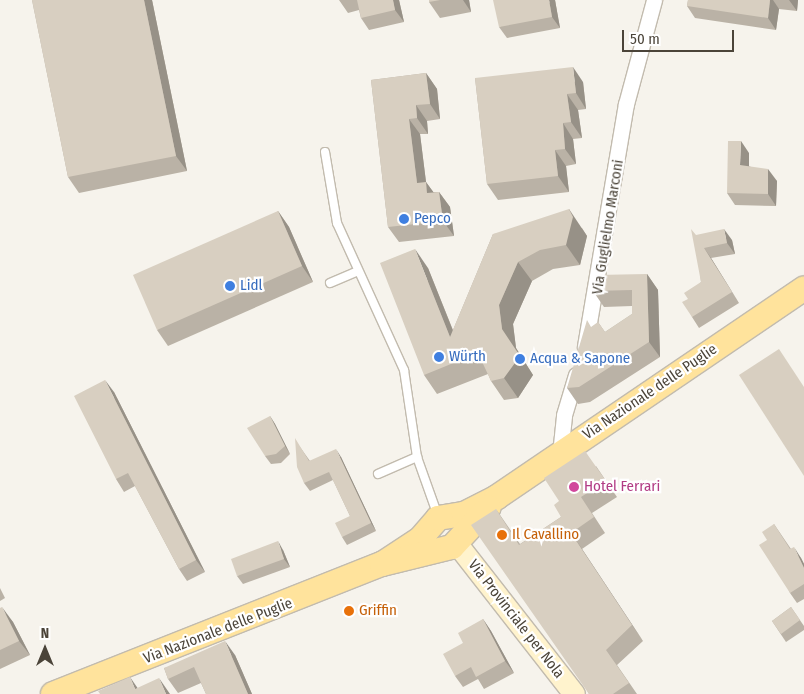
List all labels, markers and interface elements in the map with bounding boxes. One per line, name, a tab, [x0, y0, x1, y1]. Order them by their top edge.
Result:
scale bar	[624, 20, 736, 52]
text: 50 m	[630, 30, 660, 48]
street label: Via Guglielmo Marconi	[588, 158, 628, 296]
place label: Pepco	[414, 210, 451, 228]
marker: Pepco	[398, 213, 410, 225]
place label: Lidl	[240, 277, 262, 295]
marker: Lidl	[224, 280, 236, 292]
street label: Via Nazionale delle Puglie	[579, 340, 721, 444]
place label: Würth	[449, 348, 486, 366]
place label: Acqua & Sapone	[530, 350, 630, 368]
marker: Würth	[433, 351, 445, 363]
marker: Acqua & Sapone	[514, 353, 526, 365]
place label: Hotel Ferrari	[584, 478, 660, 496]
marker: Hotel Ferrari	[568, 481, 580, 493]
place label: Il Cavallino	[512, 526, 579, 544]
marker: Il Cavallino	[496, 529, 508, 541]
street label: Via Provinciale per Nola	[464, 556, 568, 682]
street label: Via Nazionale delle Puglie	[141, 594, 295, 668]
place label: Griffin	[359, 602, 397, 620]
marker: Griffin	[343, 605, 355, 617]
north arrow	[20, 624, 70, 674]
text: N	[41, 625, 49, 642]

